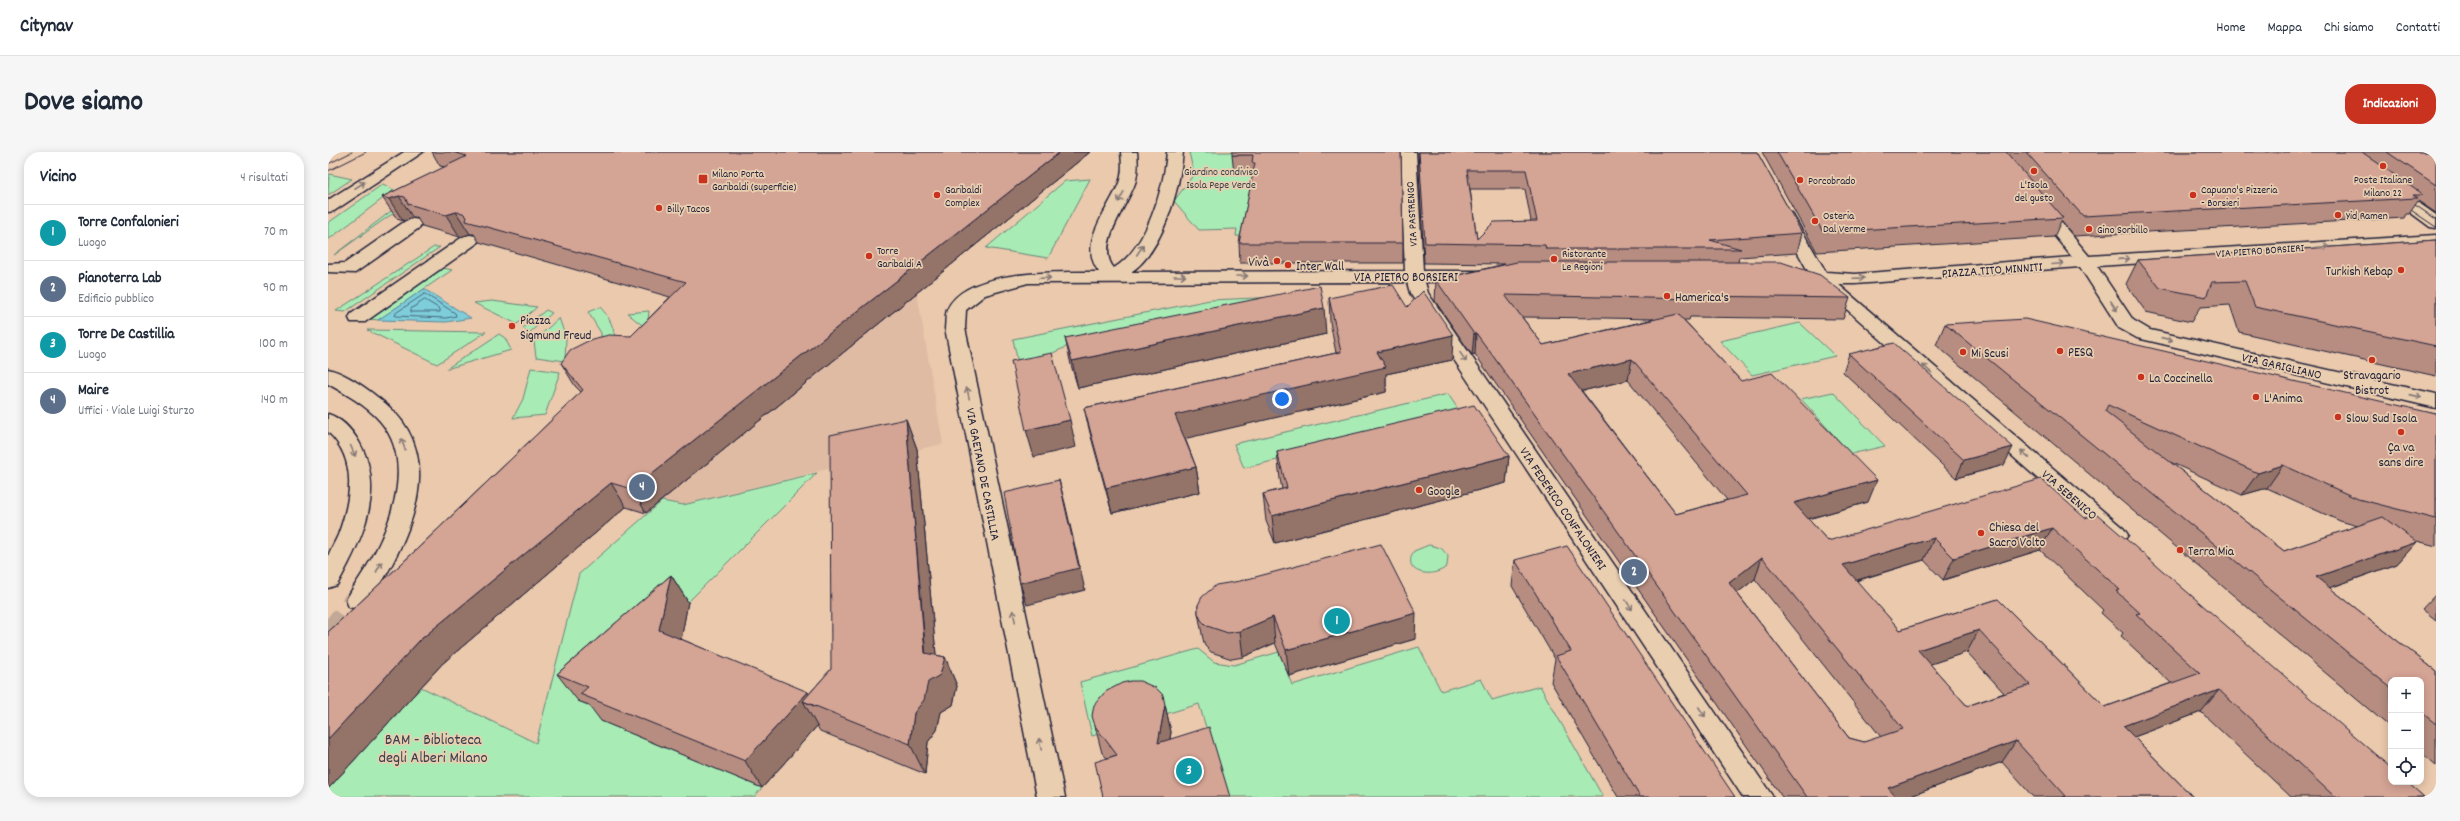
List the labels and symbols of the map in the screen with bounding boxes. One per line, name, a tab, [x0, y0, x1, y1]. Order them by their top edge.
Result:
marker: Poste Italiane Milano 22	[2378, 161, 2388, 171]
park label: Giardino condiviso Isola Pepe Verde	[1184, 165, 1258, 194]
marker: L'Isola del gusto	[2029, 166, 2039, 176]
place label: Milano Porta Garibaldi (superficie)	[712, 167, 796, 196]
marker: Milano Porta Garibaldi (superficie)	[697, 173, 709, 185]
place label: Poste Italiane Milano 22	[2354, 173, 2412, 202]
place label: Porcobrado	[1808, 174, 1855, 190]
marker: Porcobrado	[1795, 175, 1805, 185]
place label: L'Isola del gusto	[2015, 178, 2053, 207]
one-way arrow	[354, 181, 365, 189]
street label: VIA PASTRENGO	[1403, 181, 1423, 247]
place label: Garibaldi Complex	[945, 183, 982, 212]
place label: Capuano's Pizzeria - Borsieri	[2201, 183, 2278, 212]
marker: Garibaldi Complex	[932, 190, 942, 200]
marker: Capuano's Pizzeria - Borsieri	[2188, 190, 2198, 200]
one-way arrow	[1117, 191, 1125, 203]
place label: Billy Tacos	[667, 202, 710, 218]
marker: Billy Tacos	[654, 203, 664, 213]
place label: Osteria Dal Verme	[1823, 209, 1866, 238]
place label: Yid Ramen	[2346, 209, 2388, 225]
marker: Yid Ramen	[2333, 210, 2343, 220]
marker: Osteria Dal Verme	[1810, 216, 1820, 226]
place label: Gino Sorbillo	[2097, 223, 2148, 239]
marker: Gino Sorbillo	[2084, 224, 2094, 234]
street label: VIA PIETRO BORSIERI	[2216, 241, 2305, 263]
one-way arrow	[2316, 243, 2329, 250]
place label: Torre Garibaldi A	[877, 244, 922, 273]
one-way arrow	[1135, 245, 1144, 256]
place label: Ristorante Le Regioni	[1562, 247, 1606, 276]
marker: Torre Garibaldi A	[864, 251, 874, 261]
place label: Vivà	[1248, 254, 1270, 273]
marker: Ristorante Le Regioni	[1549, 254, 1559, 264]
one-way arrow	[2117, 255, 2130, 262]
marker: Vivà	[1272, 256, 1282, 266]
place label: Inter Wall	[1296, 258, 1344, 277]
street label: PIAZZA TITO MINNITI	[1941, 258, 2043, 285]
marker: Inter Wall	[1283, 260, 1293, 270]
one-way arrow	[2051, 261, 2064, 268]
place label: Turkish Kebap	[2326, 263, 2393, 282]
marker: Turkish Kebap	[2396, 265, 2406, 275]
street label: VIA PIETRO BORSIERI	[1354, 269, 1458, 288]
one-way arrow	[1173, 272, 1186, 280]
one-way arrow	[1235, 272, 1248, 280]
one-way arrow	[1038, 274, 1051, 281]
one-way arrow	[1852, 274, 1865, 282]
place label: Hamerica's	[1675, 289, 1729, 308]
marker: Hamerica's	[1662, 291, 1672, 301]
one-way arrow	[2110, 300, 2118, 311]
place label: Piazza Sigmund Freud	[520, 312, 591, 346]
marker: Piazza Sigmund Freud	[507, 321, 517, 331]
one-way arrow	[2160, 335, 2173, 343]
place label: PESQ	[2068, 344, 2094, 363]
place label: Mi Scusi	[1971, 345, 2009, 364]
marker: PESQ	[2055, 346, 2065, 356]
marker: Mi Scusi	[1958, 347, 1968, 357]
street label: VIA GARIGLIANO	[2240, 349, 2323, 386]
one-way arrow	[1458, 352, 1467, 363]
marker: Stravagario Bistrot	[2367, 355, 2377, 365]
one-way arrow	[1922, 364, 1932, 373]
place label: Stravagario Bistrot	[2343, 367, 2401, 401]
place label: La Coccinella	[2149, 370, 2213, 389]
marker: La Coccinella	[2136, 372, 2146, 382]
one-way arrow	[964, 387, 972, 400]
your location	[1272, 389, 1292, 409]
place label: L'Anima	[2264, 390, 2303, 409]
marker: L'Anima	[2251, 392, 2261, 402]
one-way arrow	[2409, 393, 2422, 401]
street label: VIA GAETANO DE CASTILLIA	[959, 406, 1004, 543]
place label: Slow Sud Isola	[2346, 410, 2418, 429]
marker: Slow Sud Isola	[2333, 412, 2343, 422]
marker: Ça va sans dire	[2396, 427, 2406, 437]
one-way arrow	[399, 438, 407, 450]
place label: Ça va sans dire	[2378, 439, 2424, 473]
one-way arrow	[349, 444, 357, 456]
street label: VIA FEDERICO CONFALONIERI	[1514, 444, 1610, 575]
one-way arrow	[2019, 450, 2030, 459]
street label: VIA SEBENICO	[2036, 466, 2100, 525]
pin: 4	[629, 472, 655, 502]
place label: Google	[1427, 483, 1460, 502]
marker: Google	[1414, 485, 1424, 495]
place label: Chiesa del Sacro Volto	[1989, 519, 2046, 553]
marker: Chiesa del Sacro Volto	[1976, 528, 1986, 538]
place label: Terra Mia	[2188, 543, 2235, 562]
marker: Terra Mia	[2175, 545, 2185, 555]
pin: 2	[1621, 557, 1647, 587]
one-way arrow	[375, 561, 383, 573]
one-way arrow	[1625, 599, 1633, 610]
pin: 1	[1324, 606, 1350, 636]
one-way arrow	[1009, 610, 1017, 623]
one-way arrow	[1698, 707, 1706, 718]
park label: BAM - Biblioteca degli Alberi Milano	[378, 729, 488, 770]
one-way arrow	[1036, 738, 1044, 751]
pin: 3	[1176, 756, 1202, 786]

